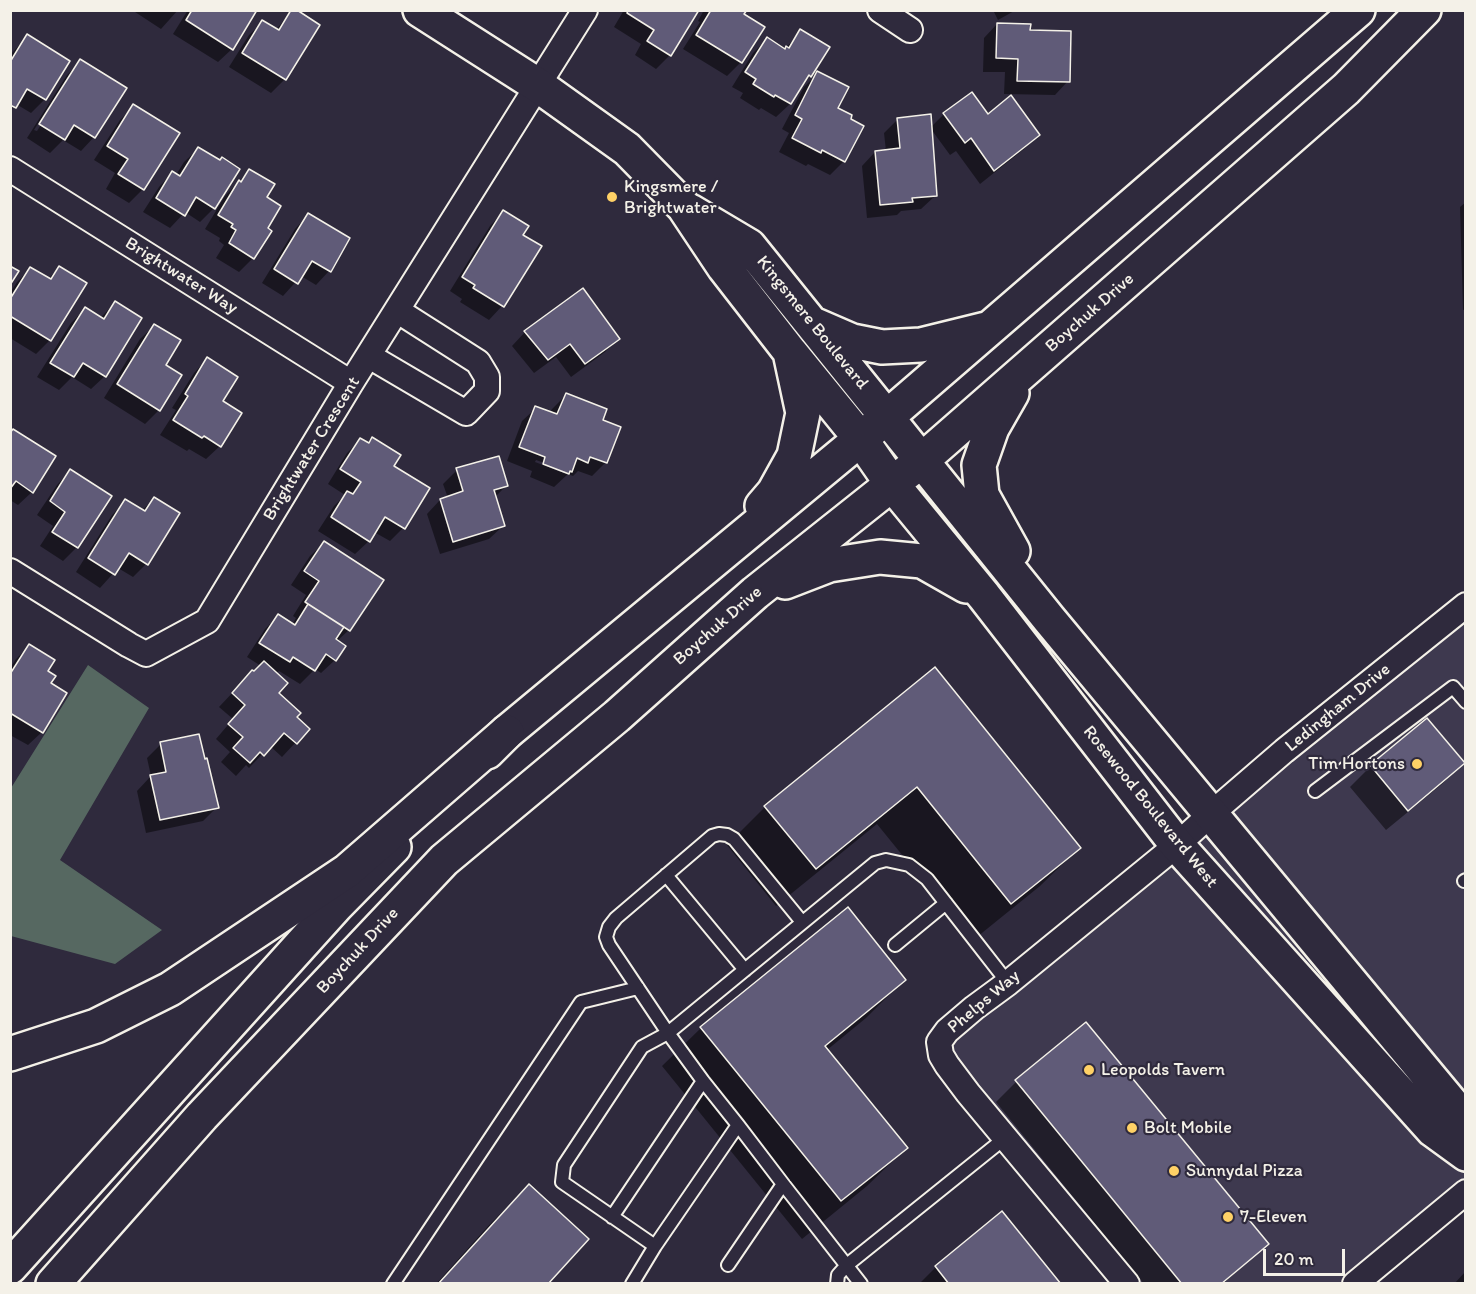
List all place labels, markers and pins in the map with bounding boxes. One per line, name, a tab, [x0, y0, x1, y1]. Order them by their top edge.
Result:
place label: Kingsmere / Brightwater	[624, 176, 718, 219]
marker: Kingsmere / Brightwater	[605, 190, 619, 204]
place label: Tim Hortons	[1308, 753, 1405, 775]
marker: Tim Hortons	[1410, 757, 1424, 771]
place label: Leopolds Tavern	[1101, 1059, 1225, 1081]
marker: Leopolds Tavern	[1082, 1063, 1096, 1077]
place label: Bolt Mobile	[1144, 1117, 1232, 1139]
marker: Bolt Mobile	[1125, 1121, 1139, 1135]
place label: Sunnydal Pizza	[1186, 1160, 1303, 1182]
marker: Sunnydal Pizza	[1167, 1164, 1181, 1178]
place label: 7-Eleven	[1240, 1206, 1307, 1228]
marker: 7-Eleven	[1221, 1210, 1235, 1224]

